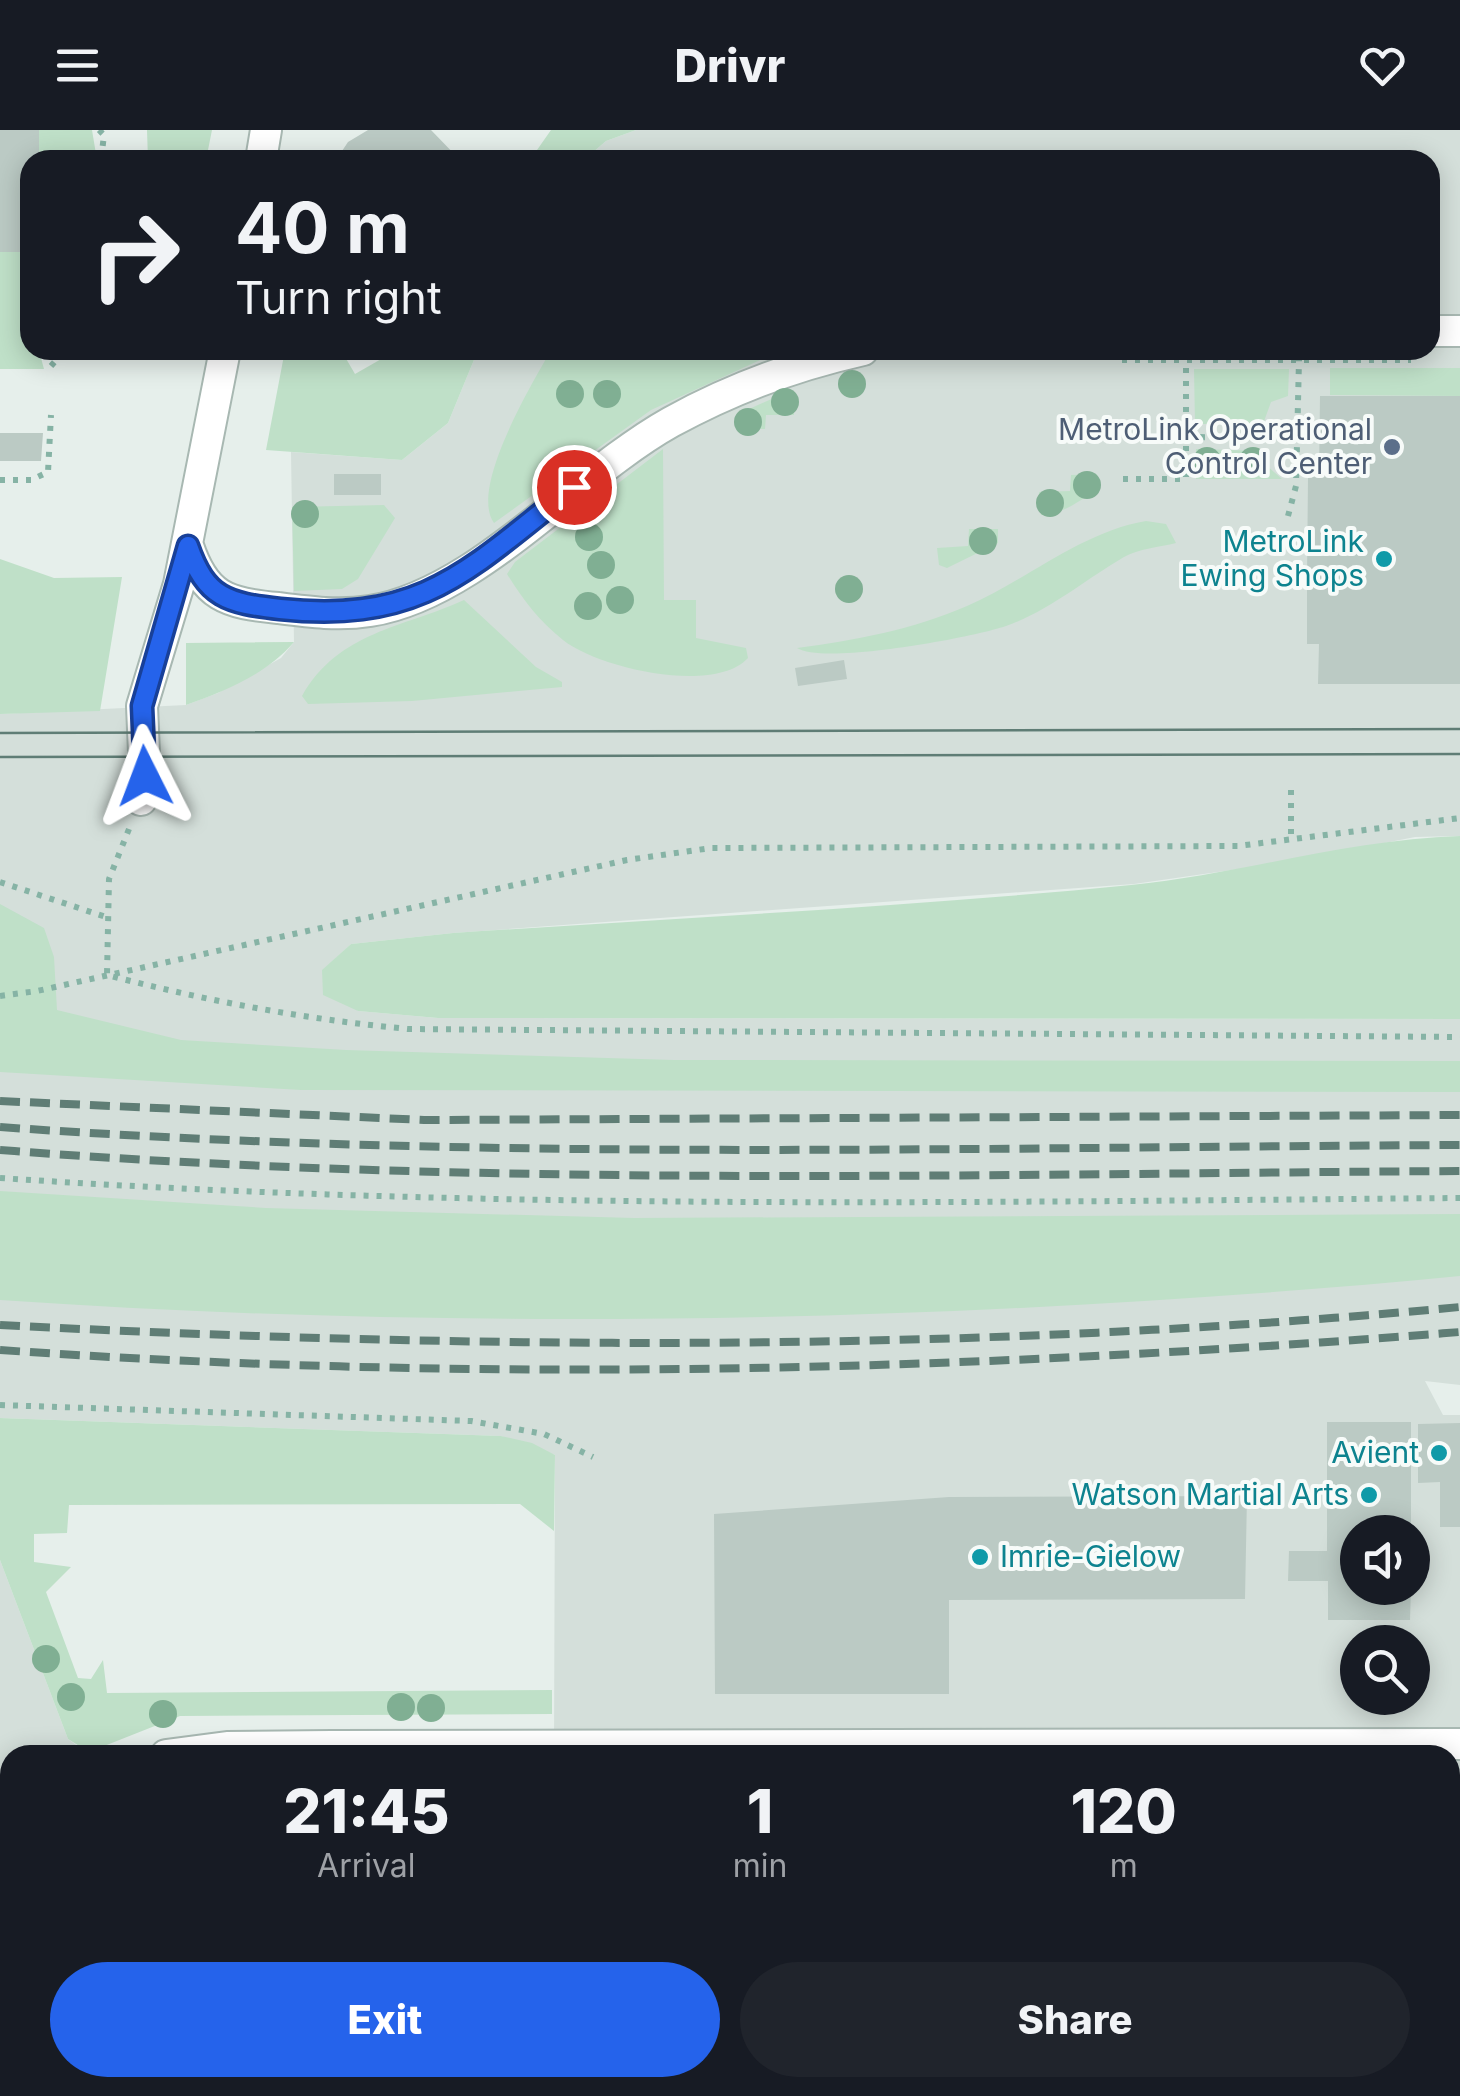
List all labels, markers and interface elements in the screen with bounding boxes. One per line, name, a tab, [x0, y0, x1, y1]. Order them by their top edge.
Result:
icon: menu	[50, 38, 105, 93]
text: Drivr	[675, 38, 785, 93]
icon: heart	[1355, 38, 1410, 93]
text: 40 m	[235, 185, 410, 270]
icon: right	[70, 190, 200, 320]
text: Turn right	[235, 270, 442, 325]
place label: MetroLink Operational Control Center	[1058, 411, 1372, 481]
marker: MetroLink Operational Control Center	[1381, 436, 1403, 458]
pin	[532, 445, 617, 530]
icon: arrive	[547, 460, 602, 515]
place label: MetroLink Ewing Shops	[1180, 523, 1365, 593]
marker: MetroLink Ewing Shops	[1373, 548, 1395, 570]
position arrow	[93, 724, 197, 828]
place label: Avient	[1331, 1434, 1419, 1470]
marker: Avient	[1428, 1442, 1450, 1464]
place label: Watson Martial Arts	[1071, 1476, 1349, 1512]
marker: Watson Martial Arts	[1358, 1484, 1380, 1506]
map controls	[1340, 1515, 1430, 1715]
button: sound	[1340, 1515, 1430, 1605]
place label: Imrie-Gielow	[1000, 1538, 1181, 1574]
marker: Imrie-Gielow	[969, 1546, 991, 1568]
button: search	[1340, 1625, 1430, 1715]
text: 21:45	[283, 1775, 450, 1847]
text: 1	[747, 1775, 773, 1847]
text: 120	[1071, 1775, 1177, 1847]
text: Arrival	[317, 1846, 416, 1885]
text: min	[733, 1846, 787, 1885]
text: m	[1110, 1846, 1138, 1885]
button: Exit	[50, 1962, 720, 2077]
button: Share	[740, 1962, 1410, 2077]

